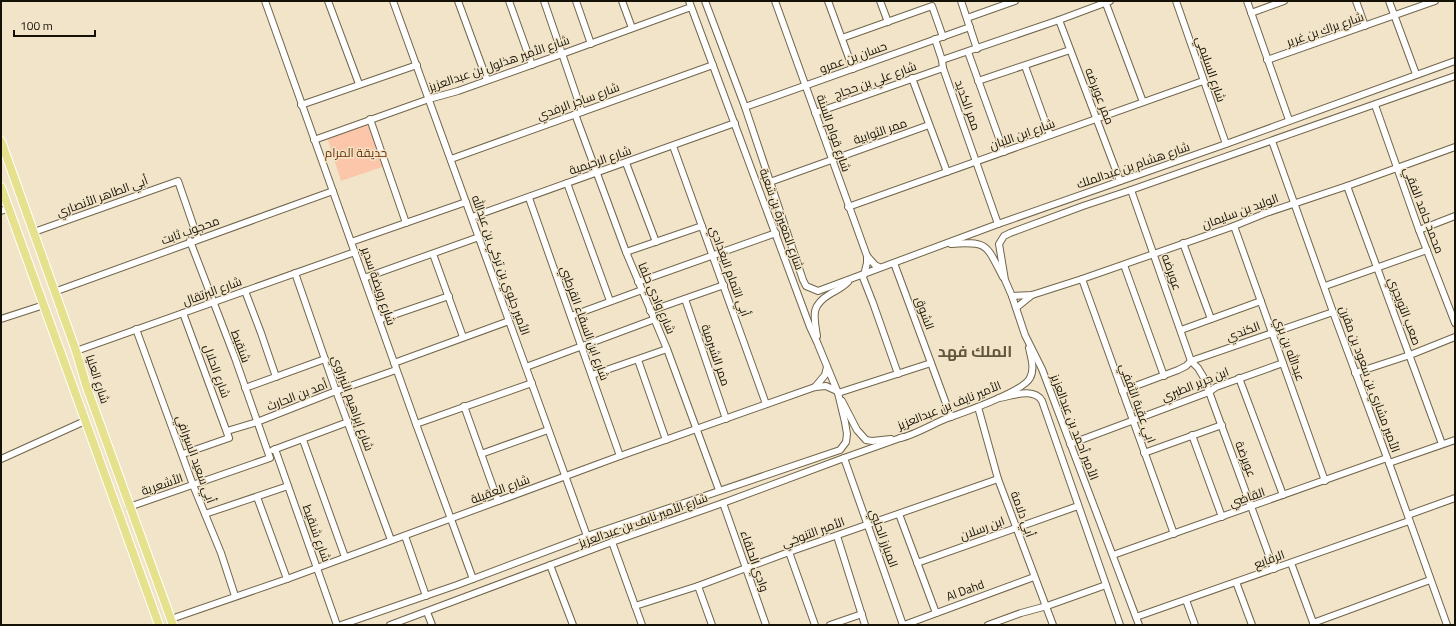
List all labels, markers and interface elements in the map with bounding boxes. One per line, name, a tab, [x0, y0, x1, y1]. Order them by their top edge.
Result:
street label: شارع براك بن غرير	[1283, 7, 1366, 51]
scale bar	[14, 12, 95, 38]
text: 100 m	[20, 16, 53, 35]
street label: شارع الأمير هذلول بن عبدالعزيز	[425, 30, 572, 96]
street label: شارع السليمي	[1190, 33, 1231, 105]
street label: حسان بن عمرو	[817, 36, 889, 78]
street label: شارع علي بن حجاج	[831, 56, 919, 105]
street label: ممر عويرضه	[1080, 65, 1120, 127]
street label: شارع ساجر الرفدي	[534, 77, 622, 126]
street label: ممر الكديد	[950, 77, 986, 133]
street label: شارع قوام السنة	[812, 92, 856, 174]
street label: ممر الثوابية	[850, 113, 910, 149]
street label: شارع ابن اللبان	[987, 113, 1058, 155]
street label: شارع هشام بن عبدالملك	[1074, 137, 1192, 193]
street label: شارع الرحيمية	[566, 140, 634, 180]
park label: حديقة المرام	[325, 143, 387, 162]
street label: محمد حامد الفقي	[1398, 164, 1449, 256]
street label: شارع المغيرة بن شعبة	[755, 165, 809, 273]
street label: أبي الطاهر الأنصاري	[53, 171, 151, 222]
street label: الوليد بن سليمان	[1199, 188, 1281, 234]
street label: الأمير جلوي بن تركي بن عبدالله	[466, 192, 535, 338]
street label: محجوب ثابت	[158, 211, 222, 249]
street label: أبي التمام البغدادي	[704, 223, 755, 319]
street label: شارع رويضة سدير	[356, 243, 401, 328]
street label: عويرضه	[1157, 251, 1187, 293]
street label: شارع وادي حلفا	[632, 259, 681, 337]
street label: شارع ابن السقاء القرطبي	[555, 263, 615, 383]
street label: شارع البرتقال	[180, 271, 244, 311]
street label: صعب التويجري	[1382, 274, 1427, 348]
street label: الشوق	[910, 294, 940, 332]
street label: الأمير مشاري بن سعود بن مقرن	[1334, 303, 1405, 455]
street label: عبدالله بن بري	[1269, 314, 1310, 384]
street label: الكندي	[1223, 316, 1263, 347]
street label: ممر الشبرمية	[697, 322, 735, 388]
street label: شنقيط	[226, 327, 256, 365]
district label: الملك فهد	[938, 339, 1012, 363]
street label: شارع الحلال	[199, 342, 235, 400]
street label: شارع العليا	[81, 352, 115, 406]
street label: شارع إبراهيم النبراوي	[326, 353, 379, 454]
street label: ابي عقبة الثقفي	[1114, 360, 1161, 446]
street label: ابن جرير الطبري	[1158, 362, 1232, 407]
street label: الأمير أحمد بن عبدالعزيز	[1046, 370, 1104, 483]
street label: أمد بن الحارث	[264, 375, 330, 415]
street label: الأمير نايف بن عبدالعزيز	[893, 375, 1004, 435]
street label: أبي سعيد السيرافي	[170, 412, 221, 506]
street label: عويرضة	[1230, 438, 1262, 480]
street label: الأشعرية	[138, 468, 186, 500]
street label: شارع العقيلة	[468, 469, 532, 509]
street label: القاضي	[1226, 482, 1268, 513]
street label: شارع الأمير نايف بن عبدالعزيز	[575, 488, 710, 553]
street label: أبي دلامة	[1005, 488, 1040, 540]
street label: شارع شنقيط	[298, 502, 336, 565]
street label: المبارز الحلبي	[864, 506, 903, 570]
street label: ابن رسلان	[957, 511, 1007, 545]
street label: الأمير التنوخي	[779, 512, 848, 553]
street label: وادي الحلقاء	[735, 528, 774, 595]
street label: الرفايع	[1251, 545, 1287, 573]
street label: Al Dahd	[943, 574, 987, 606]

